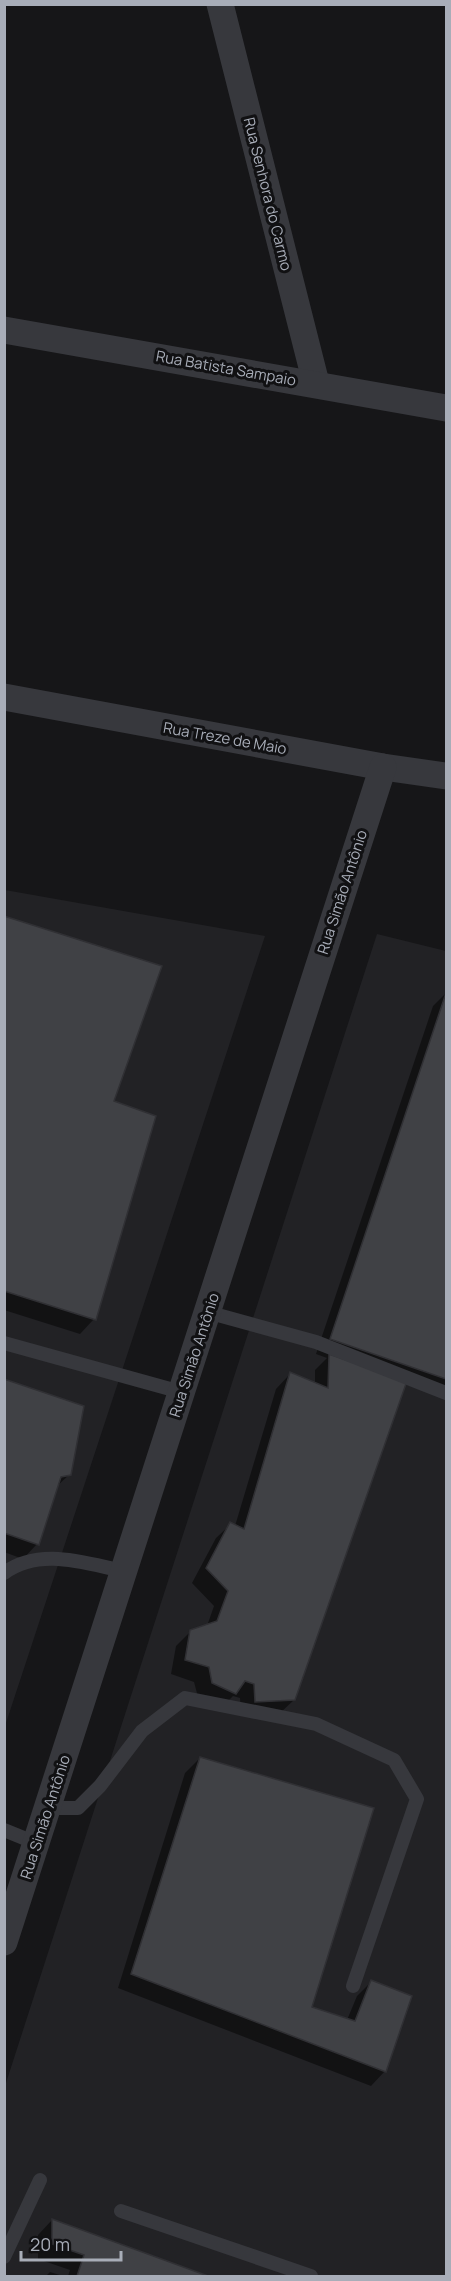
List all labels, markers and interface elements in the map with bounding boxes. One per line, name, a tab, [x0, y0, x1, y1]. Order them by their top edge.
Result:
street label: Rua Senhora do Carmo	[239, 115, 297, 273]
street label: Rua Batista Sampaio	[154, 345, 298, 391]
street label: Rua Treze de Maio	[162, 717, 288, 759]
street label: Rua Simão Antônio	[312, 827, 372, 957]
street label: Rua Simão Antônio	[164, 1290, 224, 1420]
street label: Rua Simão Antônio	[15, 1752, 75, 1882]
scale bar	[21, 2224, 122, 2262]
text: 20 m	[30, 2232, 70, 2256]

